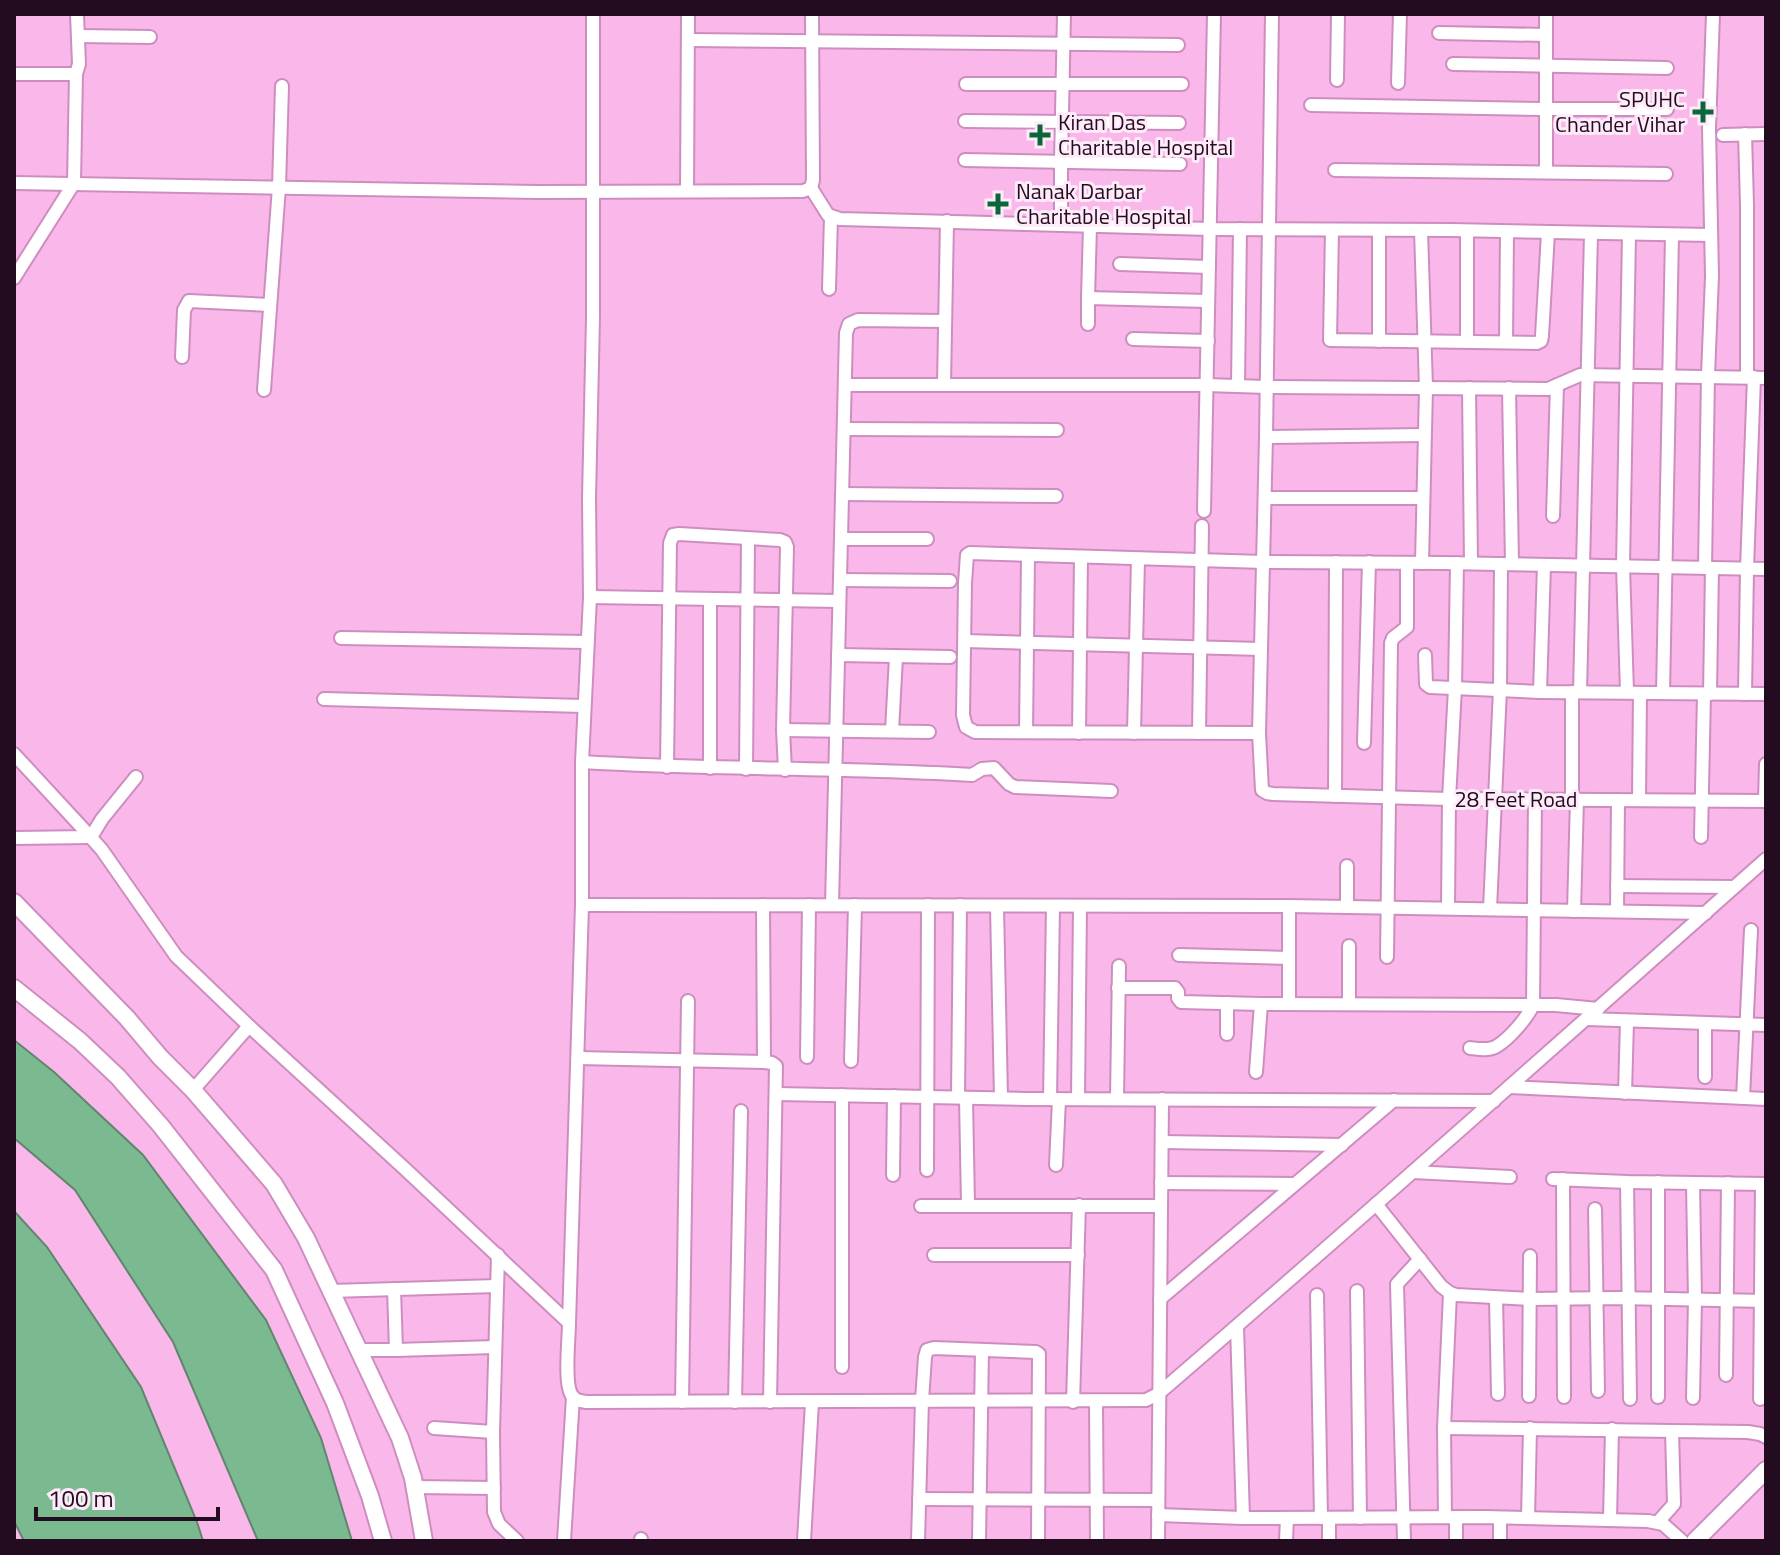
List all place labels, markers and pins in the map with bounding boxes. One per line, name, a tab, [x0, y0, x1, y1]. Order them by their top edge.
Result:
place label: SPUHC Chander Vihar	[1555, 82, 1685, 141]
marker: SPUHC Chander Vihar	[1692, 101, 1714, 123]
place label: Kiran Das Charitable Hospital	[1058, 105, 1233, 164]
marker: Kiran Das Charitable Hospital	[1029, 124, 1051, 146]
place label: Nanak Darbar Charitable Hospital	[1016, 174, 1191, 233]
marker: Nanak Darbar Charitable Hospital	[987, 193, 1009, 215]

